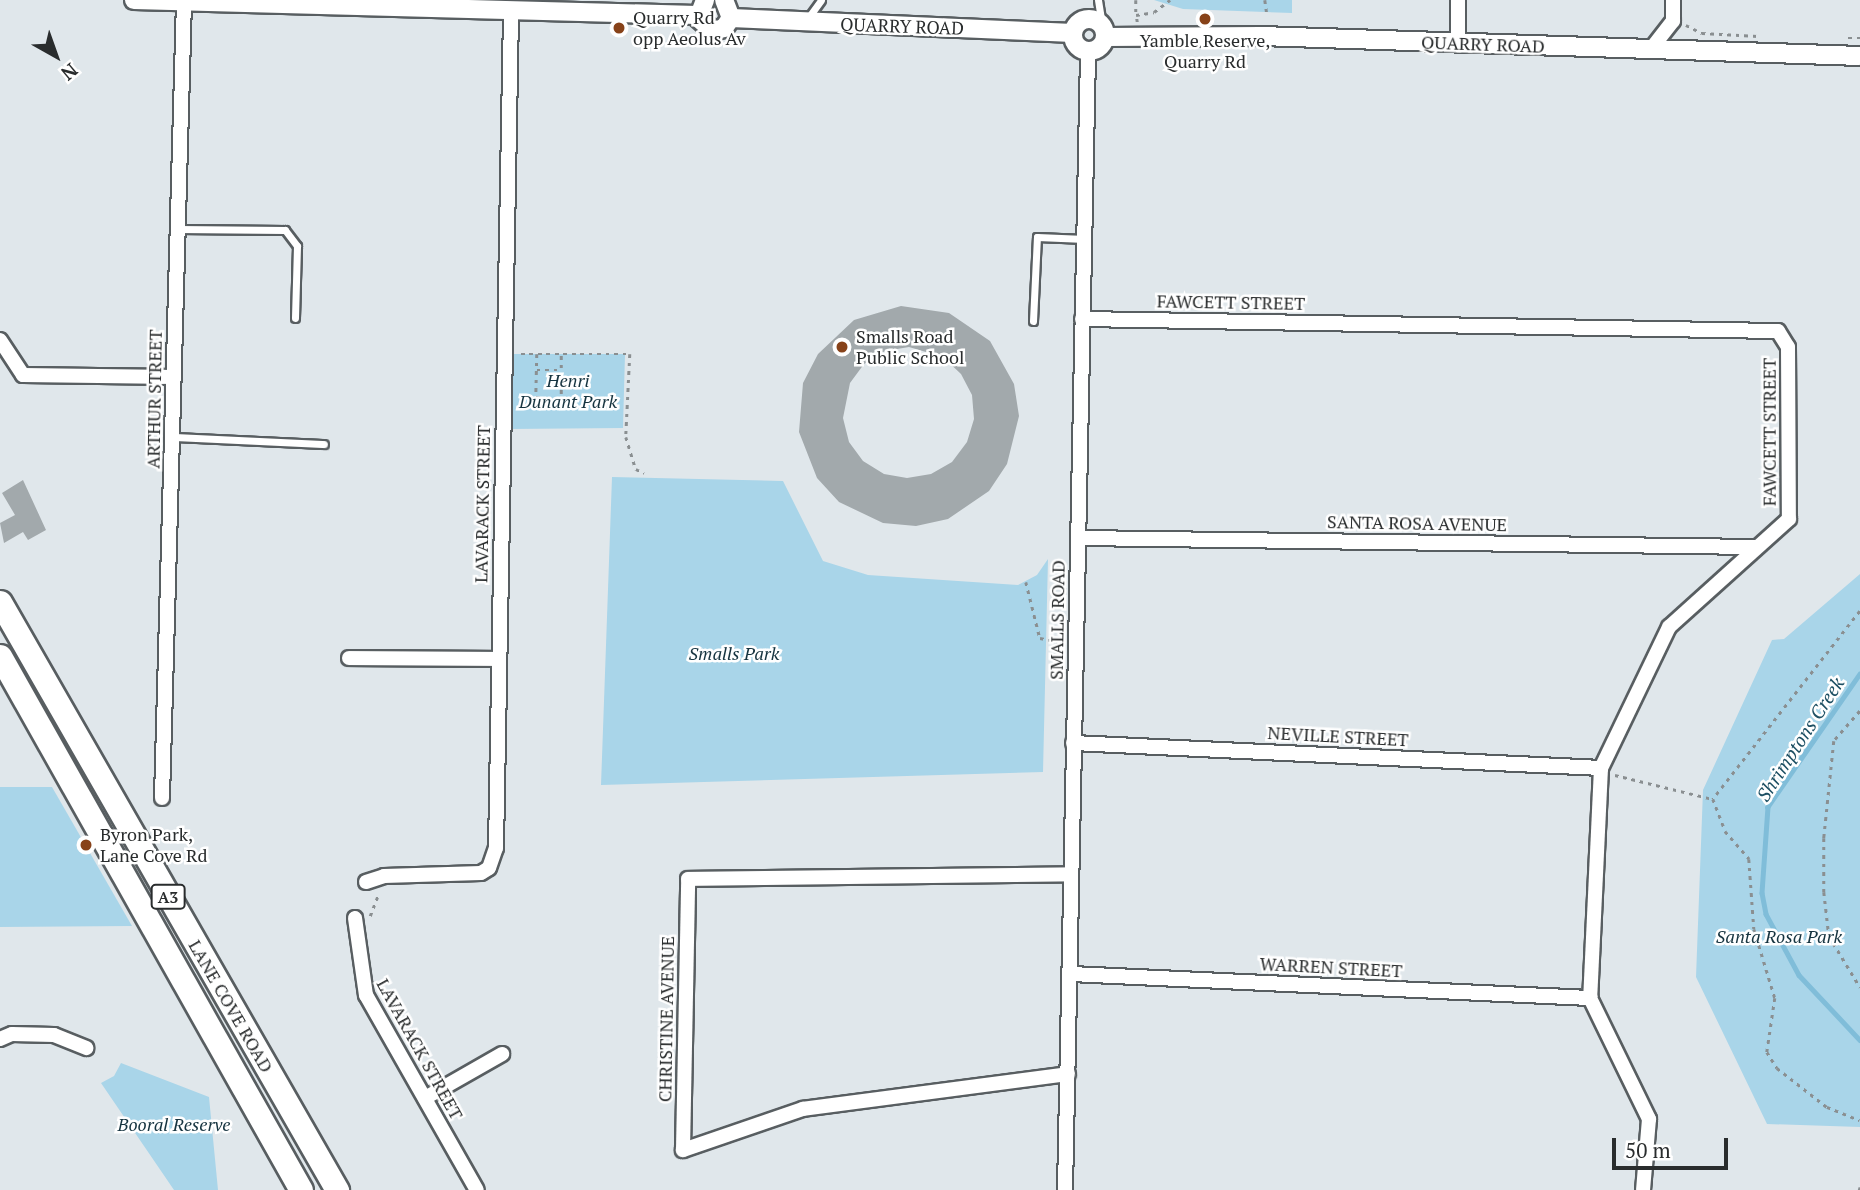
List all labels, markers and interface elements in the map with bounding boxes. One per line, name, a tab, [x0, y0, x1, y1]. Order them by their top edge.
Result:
place label: Quarry Rd opp Aeolus Av	[633, 7, 746, 50]
marker: Yamble Reserve, Quarry Rd	[1197, 11, 1213, 27]
street label: QUARRY ROAD	[840, 13, 964, 39]
marker: Quarry Rd opp Aeolus Av	[611, 20, 627, 36]
north arrow	[21, 21, 91, 91]
place label: Yamble Reserve, Quarry Rd	[1140, 30, 1270, 72]
street label: QUARRY ROAD	[1421, 31, 1545, 57]
text: N	[56, 58, 83, 87]
street label: FAWCETT STREET	[1157, 290, 1305, 314]
place label: Smalls Road Public School	[856, 326, 964, 368]
street label: ARTHUR STREET	[142, 329, 166, 469]
marker: Smalls Road Public School	[834, 339, 850, 355]
street label: FAWCETT STREET	[1758, 358, 1780, 506]
park label: Henri Dunant Park	[519, 370, 617, 412]
street label: LAVARACK STREET	[470, 425, 494, 583]
street label: SANTA ROSA AVENUE	[1326, 511, 1508, 535]
street label: SMALLS ROAD	[1045, 560, 1069, 680]
park label: Smalls Park	[689, 642, 779, 664]
water label: Shrimptons Creek	[1751, 673, 1849, 805]
street label: NEVILLE STREET	[1267, 722, 1409, 750]
place label: Byron Park, Lane Cove Rd	[100, 824, 208, 866]
marker: Byron Park, Lane Cove Rd	[78, 837, 94, 853]
road number: A3	[150, 884, 186, 909]
park label: Santa Rosa Park	[1716, 925, 1842, 947]
street label: LANE COVE ROAD	[184, 936, 278, 1076]
street label: CHRISTINE AVENUE	[654, 936, 678, 1102]
street label: WARREN STREET	[1259, 952, 1403, 982]
street label: LAVARACK STREET	[372, 975, 468, 1123]
park label: Booral Reserve	[117, 1113, 231, 1135]
scale bar	[1615, 1124, 1730, 1168]
text: 50 m	[1625, 1136, 1671, 1164]

